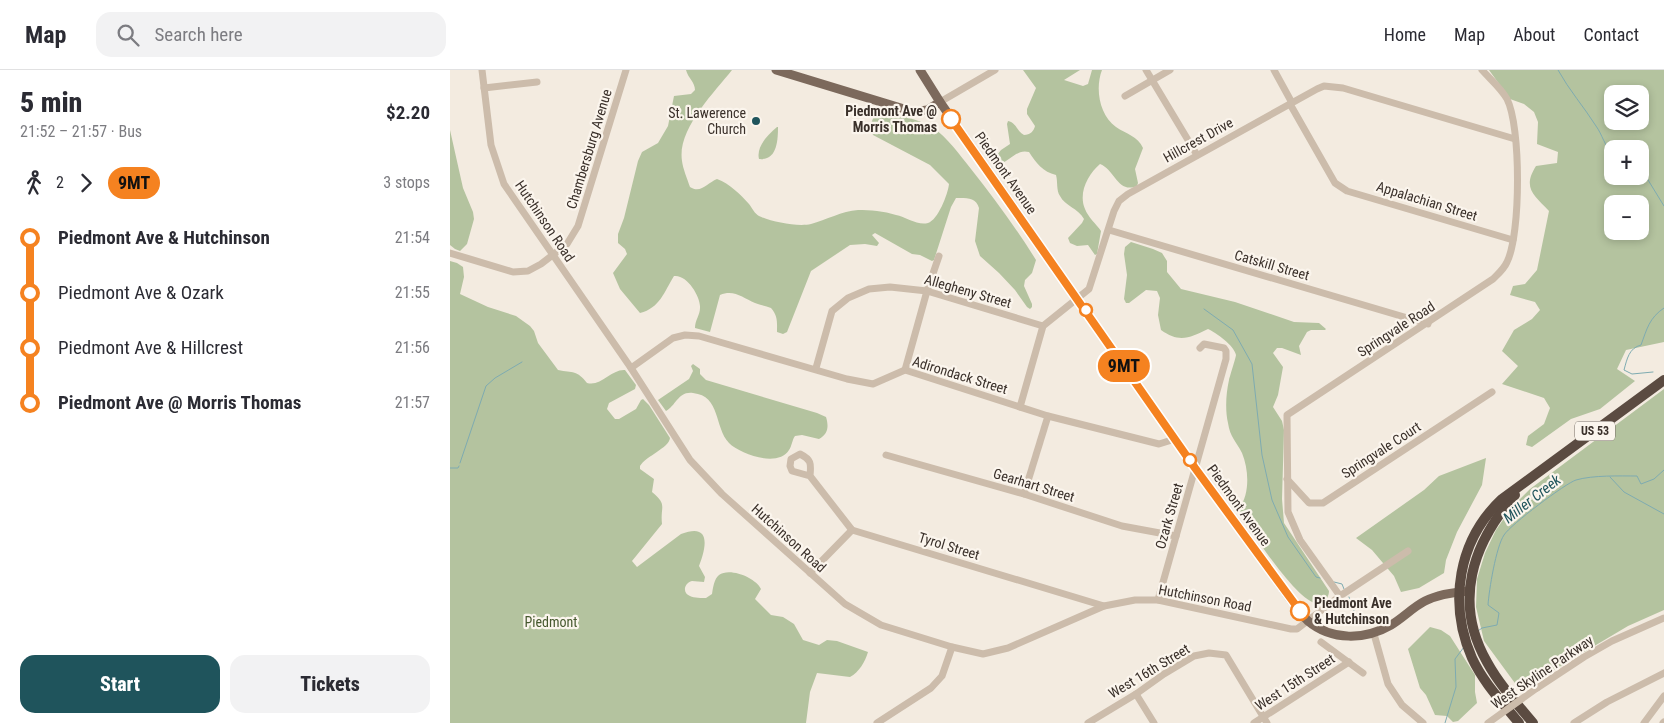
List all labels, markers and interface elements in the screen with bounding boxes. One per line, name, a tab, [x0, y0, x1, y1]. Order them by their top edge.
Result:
search box	[96, 12, 446, 57]
text: Map	[25, 21, 66, 49]
icon: search	[114, 21, 142, 49]
text: Search here	[154, 23, 243, 46]
text: Home	[1384, 24, 1426, 45]
text: Map	[1454, 24, 1485, 45]
text: About	[1513, 24, 1555, 45]
text: Contact	[1583, 24, 1639, 45]
map controls	[1604, 85, 1649, 240]
button: layers	[1604, 85, 1649, 130]
text: 5 min	[20, 86, 82, 119]
street label: Chambersburg Avenue	[563, 87, 615, 211]
text: $2.20	[386, 101, 430, 124]
place label: Piedmont Ave @ Morris Thomas	[845, 103, 937, 135]
place label: St. Lawerence Church	[668, 105, 746, 137]
marker: Piedmont Ave @ Morris Thomas	[941, 109, 961, 129]
street label: Hillcrest Drive	[1160, 114, 1236, 166]
marker: St. Lawerence Church	[750, 115, 762, 127]
text: 21:52 – 21:57 · Bus	[20, 122, 142, 141]
street label: Piedmont Avenue	[972, 129, 1040, 217]
button: +	[1604, 140, 1649, 185]
icon: walk	[20, 169, 48, 197]
icon: forward	[72, 169, 100, 197]
text: 9MT	[118, 172, 150, 193]
text: 2	[56, 173, 64, 192]
text: 3 stops	[383, 173, 430, 192]
street label: Hutchinson Road	[512, 177, 578, 265]
street label: Appalachian Street	[1375, 178, 1479, 224]
button: −	[1604, 195, 1649, 240]
text: Piedmont Ave & Hutchinson	[58, 226, 270, 249]
text: 21:54	[395, 228, 430, 247]
street label: Catskill Street	[1233, 247, 1311, 283]
street label: Allegheny Street	[923, 271, 1013, 311]
text: Piedmont Ave & Ozark	[58, 281, 224, 304]
text: 21:55	[395, 283, 430, 302]
street label: Springvale Road	[1354, 298, 1438, 360]
unlabelled marker	[1079, 303, 1093, 317]
text: Piedmont Ave & Hillcrest	[58, 336, 243, 359]
text: 21:56	[395, 338, 430, 357]
line badge: 9MT	[1095, 350, 1153, 382]
street label: Adirondack Street	[911, 353, 1009, 397]
text: 9MT	[1108, 355, 1140, 376]
text: Piedmont Ave @ Morris Thomas	[58, 391, 301, 414]
text: 21:57	[395, 393, 430, 412]
street label: Springvale Court	[1338, 418, 1424, 482]
road number: US 53	[1575, 422, 1615, 441]
unlabelled marker	[1183, 453, 1197, 467]
street label: Piedmont Avenue	[1204, 461, 1274, 549]
street label: Gearhart Street	[991, 465, 1077, 505]
water label: Miller Creek	[1500, 471, 1565, 527]
street label: Ozark Street	[1152, 481, 1186, 551]
street label: Hutchinson Road	[749, 500, 829, 576]
street label: Tyrol Street	[917, 529, 981, 563]
street label: Hutchinson Road	[1157, 581, 1253, 615]
place label: Piedmont Ave & Hutchinson	[1314, 595, 1392, 627]
marker: Piedmont Ave & Hutchinson	[1290, 601, 1310, 621]
park label: Piedmont	[525, 614, 577, 630]
street label: West Skyline Parkway	[1488, 632, 1596, 712]
street label: West 16th Street	[1106, 641, 1192, 701]
street label: West 15th Street	[1252, 650, 1338, 714]
button: Start	[20, 655, 220, 713]
button: Tickets	[230, 655, 430, 713]

